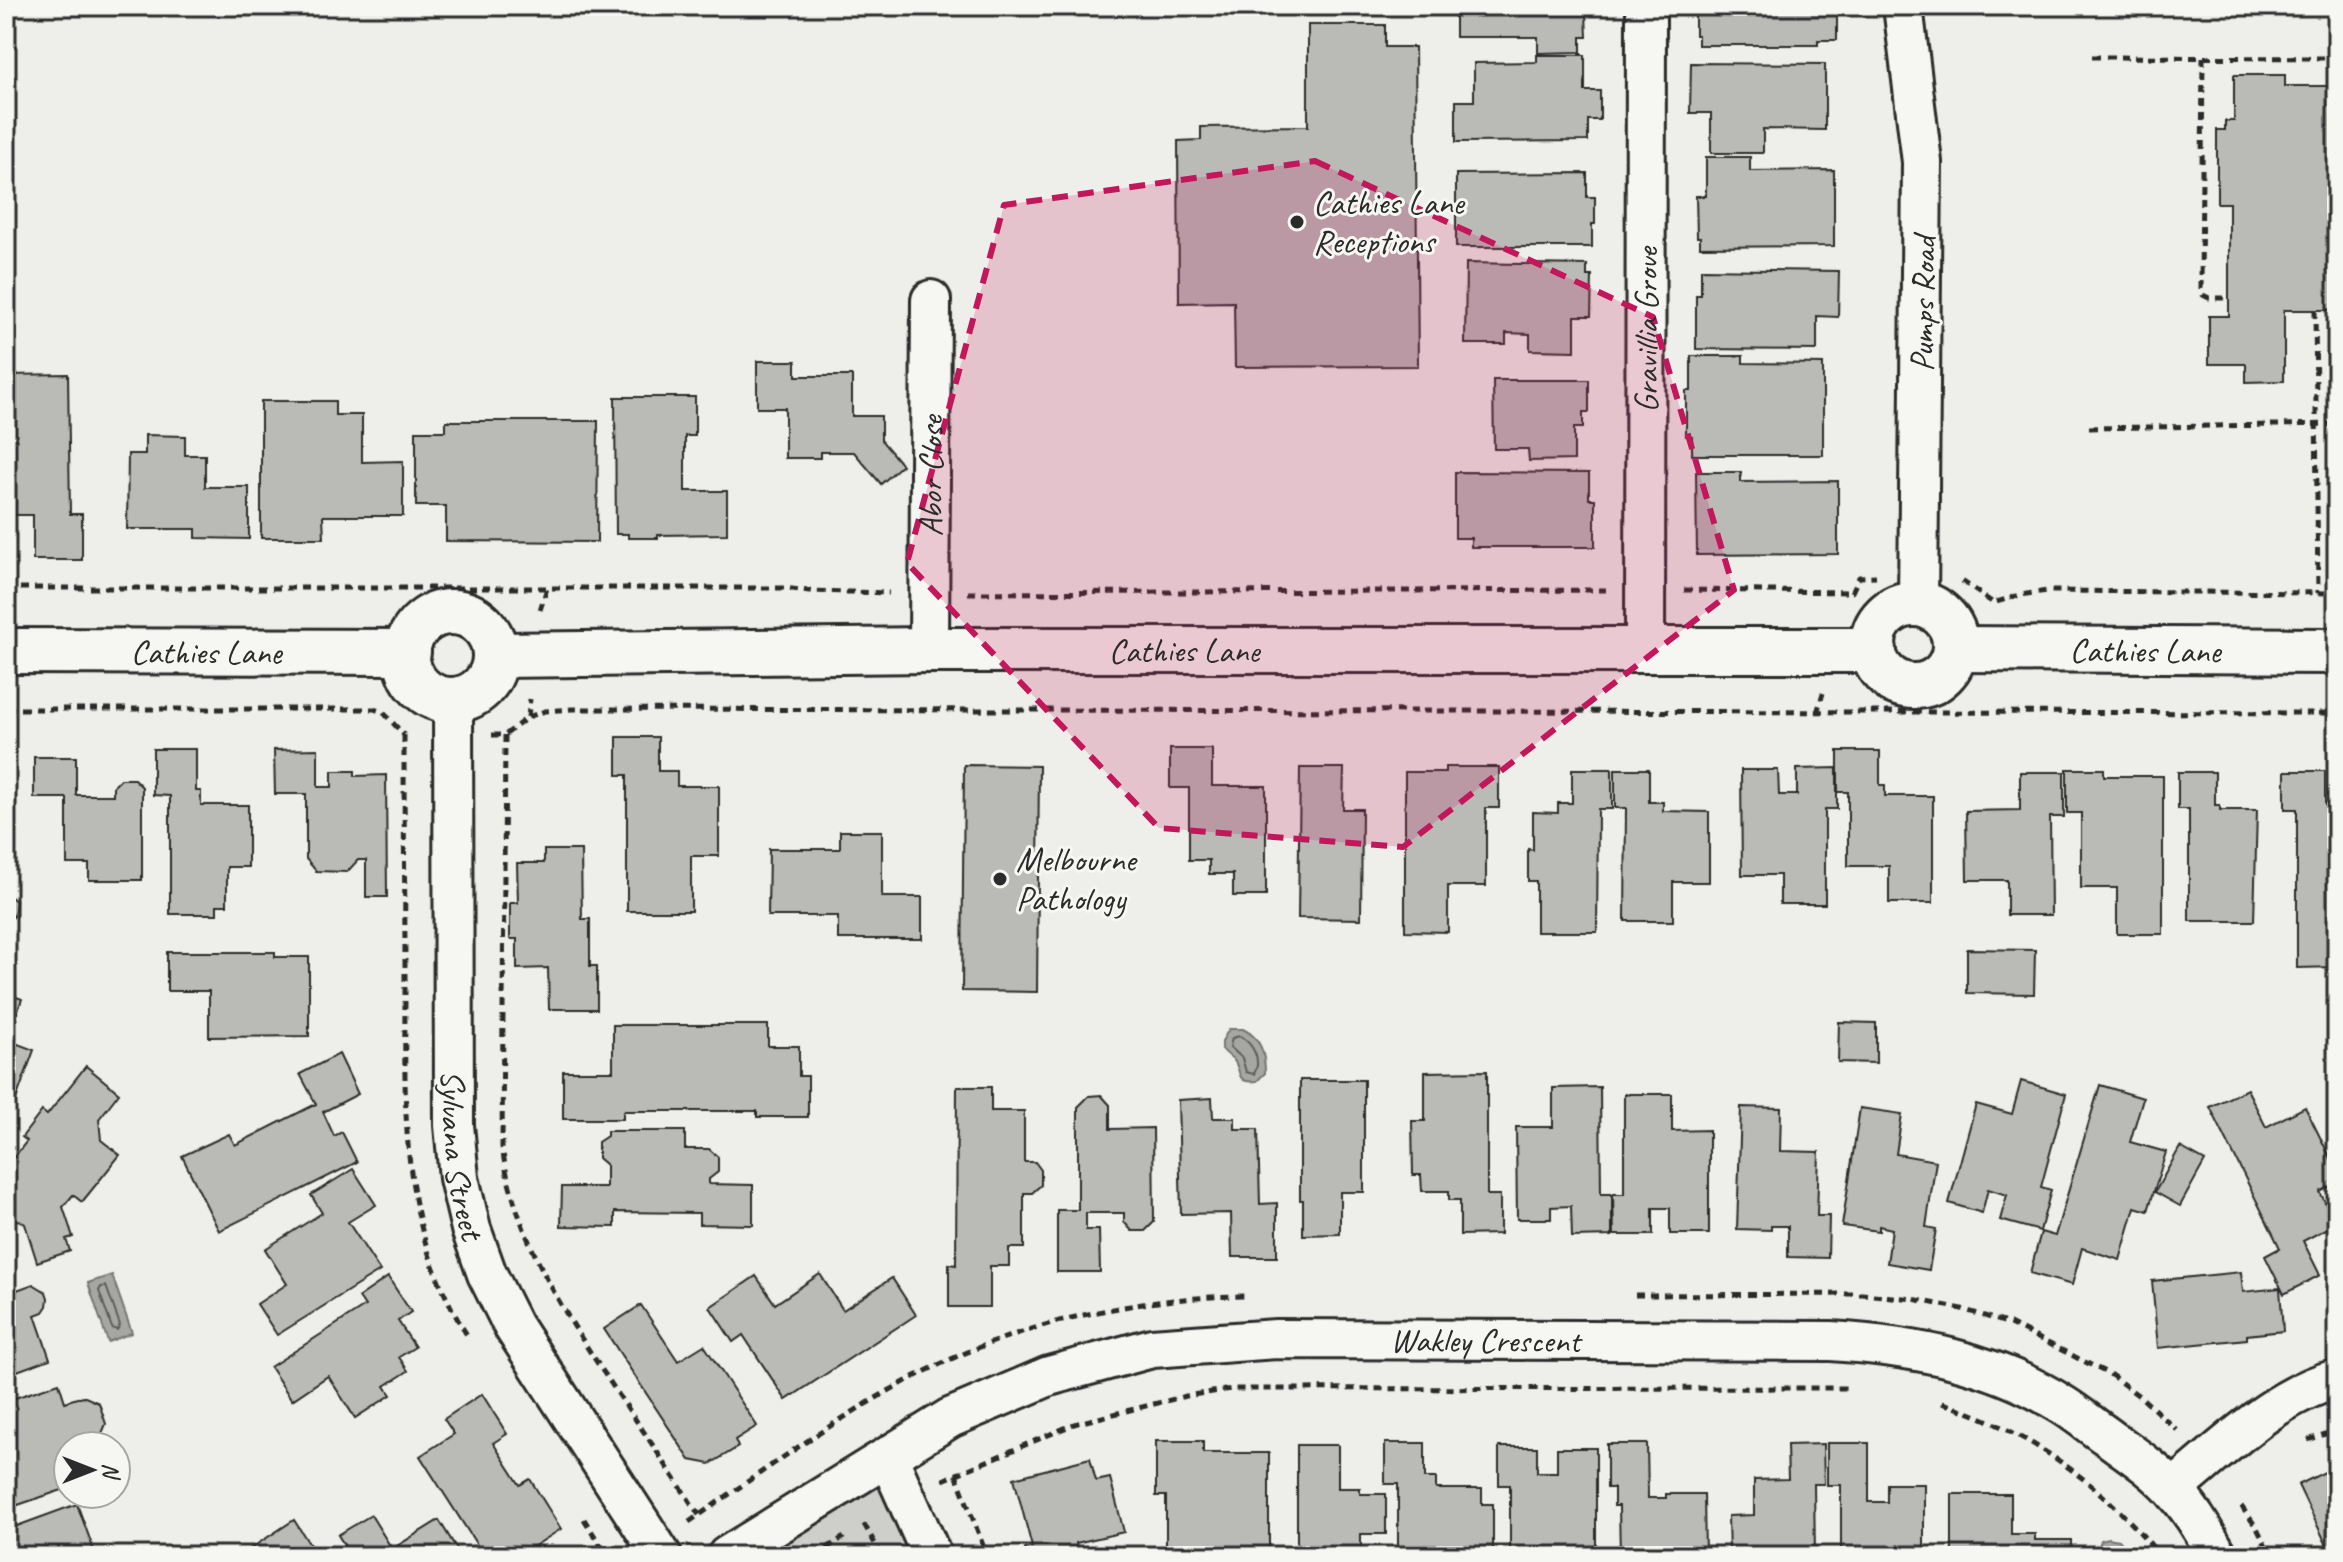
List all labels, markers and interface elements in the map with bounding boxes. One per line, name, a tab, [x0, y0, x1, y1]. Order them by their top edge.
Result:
place label: Cathies Lane Receptions	[1313, 181, 1465, 263]
marker: Cathies Lane Receptions	[1288, 213, 1306, 231]
street label: Pumps Road	[1900, 231, 1945, 372]
street label: Gravillia Grove	[1624, 245, 1668, 413]
street label: Abor Close	[909, 414, 952, 537]
street label: Cathies Lane	[1109, 629, 1261, 672]
street label: Cathies Lane	[2070, 629, 2222, 672]
street label: Cathies Lane	[131, 630, 283, 674]
place label: Melbourne Pathology	[1016, 838, 1139, 920]
marker: Melbourne Pathology	[991, 870, 1009, 888]
street label: Sylvana Street	[432, 1070, 495, 1249]
street label: Wakley Crescent	[1390, 1318, 1584, 1362]
north arrow	[52, 1430, 132, 1510]
text: N	[97, 1463, 125, 1480]

